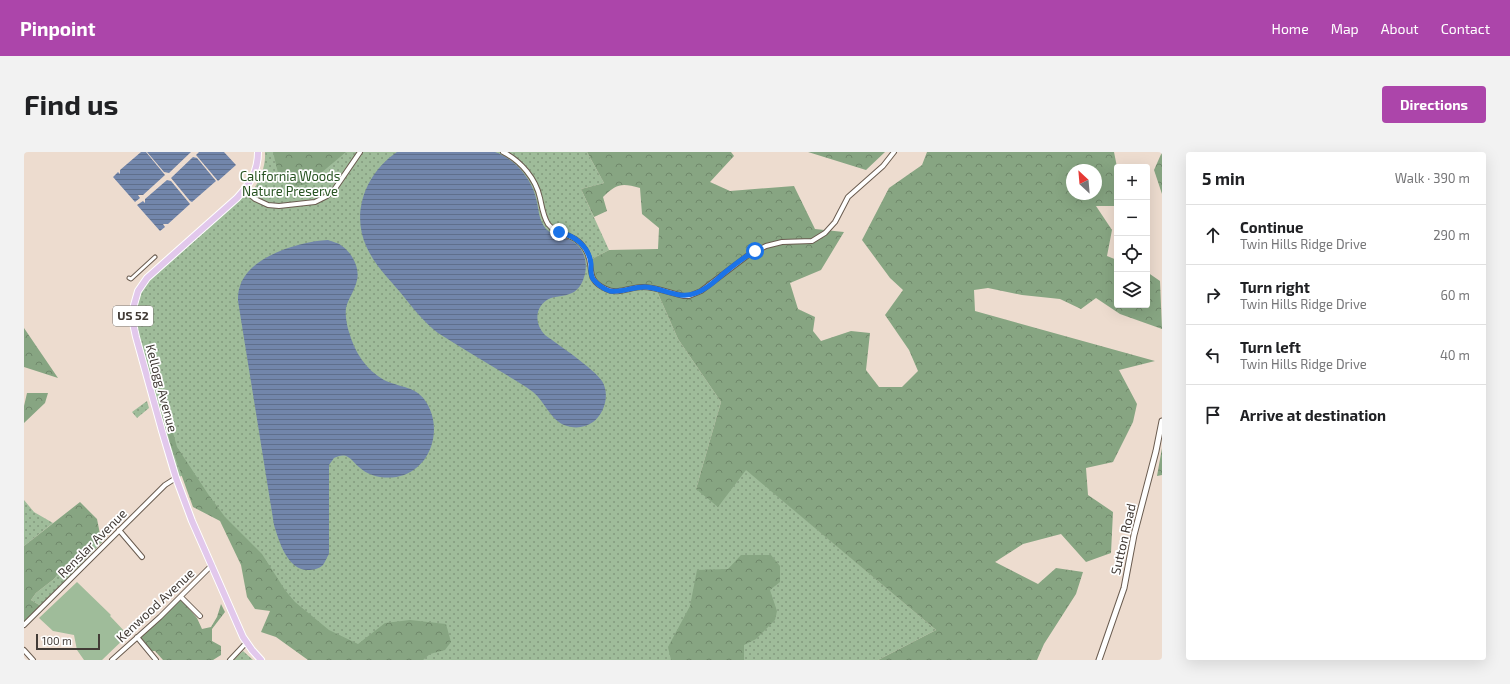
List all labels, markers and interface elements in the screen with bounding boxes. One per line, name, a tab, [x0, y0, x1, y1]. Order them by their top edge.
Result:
text: Pinpoint	[20, 17, 95, 40]
text: Home	[1272, 20, 1309, 37]
text: Map	[1331, 20, 1359, 37]
text: About	[1381, 20, 1419, 37]
text: Contact	[1441, 20, 1490, 37]
button: Directions	[1382, 86, 1486, 123]
text: Find us	[24, 87, 118, 121]
north arrow	[1066, 164, 1102, 200]
map controls	[1114, 164, 1150, 308]
button: +	[1114, 164, 1150, 200]
park label: California Woods Nature Preserve	[240, 168, 340, 199]
text: 5 min	[1202, 168, 1245, 188]
text: Walk · 390 m	[1395, 170, 1470, 186]
button: −	[1114, 200, 1150, 236]
text: Continue	[1240, 218, 1303, 236]
route end	[550, 223, 568, 241]
icon: ahead	[1202, 224, 1224, 246]
text: 290 m	[1433, 227, 1470, 243]
button: locate	[1114, 236, 1150, 272]
text: Twin Hills Ridge Drive	[1240, 236, 1367, 252]
route start	[746, 242, 764, 260]
button: layers	[1114, 272, 1150, 308]
text: Turn right	[1240, 278, 1310, 296]
icon: right	[1202, 284, 1224, 306]
text: 60 m	[1440, 287, 1470, 303]
text: Twin Hills Ridge Drive	[1240, 296, 1367, 312]
road number: US 52	[113, 306, 153, 326]
text: Turn left	[1240, 338, 1301, 356]
street label: Kellogg Avenue	[143, 342, 181, 434]
icon: left	[1202, 344, 1224, 366]
text: 40 m	[1440, 347, 1470, 363]
text: Twin Hills Ridge Drive	[1240, 356, 1367, 372]
icon: arrive	[1202, 404, 1224, 426]
text: Arrive at destination	[1240, 406, 1386, 424]
street label: Sutton Road	[1107, 502, 1139, 576]
street label: Renslar Avenue	[54, 505, 130, 581]
street label: Kenwood Avenue	[113, 565, 197, 645]
scale bar	[36, 632, 100, 651]
text: 100 m	[42, 634, 72, 647]

